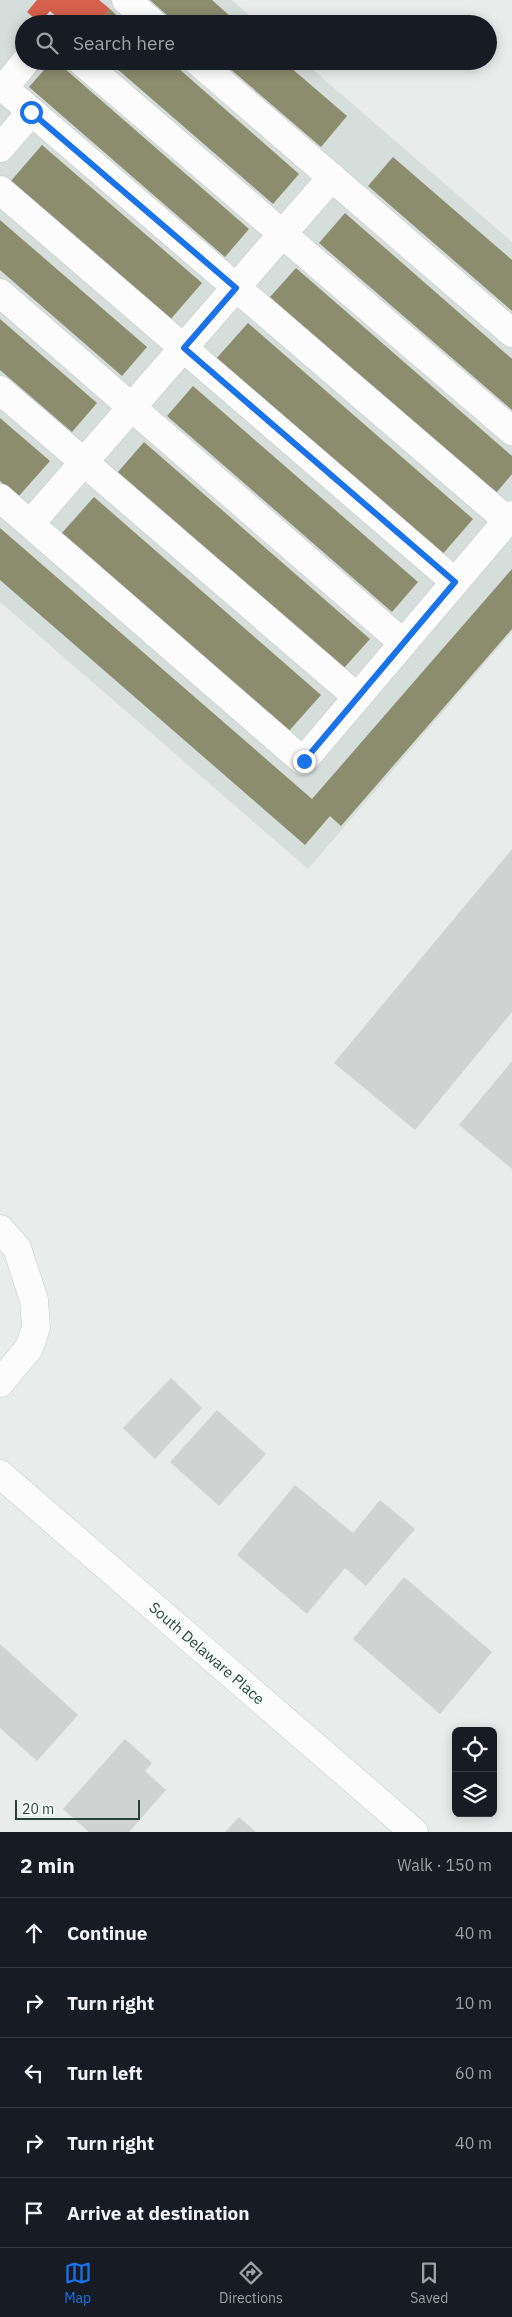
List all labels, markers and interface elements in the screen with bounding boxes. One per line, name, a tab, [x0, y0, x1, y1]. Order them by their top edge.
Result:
search box	[15, 15, 497, 70]
icon: search	[33, 29, 61, 57]
text: Search here	[73, 31, 175, 55]
route start	[20, 101, 43, 124]
route end	[293, 750, 316, 773]
street label: South Delaware Place	[145, 1598, 269, 1708]
map controls	[452, 1727, 497, 1817]
button: locate	[452, 1727, 497, 1772]
button: layers	[452, 1772, 497, 1817]
scale bar	[15, 1797, 140, 1820]
text: 20 m	[22, 1800, 54, 1818]
text: 2 min	[20, 1851, 75, 1879]
text: Walk · 150 m	[397, 1855, 492, 1875]
icon: ahead	[20, 1919, 48, 1947]
text: Continue	[67, 1921, 147, 1945]
text: 40 m	[455, 1923, 492, 1943]
icon: right	[20, 1989, 48, 2017]
text: Turn right	[67, 1991, 154, 2015]
text: 10 m	[455, 1993, 492, 2013]
icon: left	[20, 2059, 48, 2087]
text: Turn left	[67, 2061, 143, 2085]
text: 60 m	[455, 2063, 492, 2083]
icon: right	[20, 2129, 48, 2157]
text: Turn right	[67, 2131, 154, 2155]
text: 40 m	[455, 2133, 492, 2153]
icon: arrive	[20, 2199, 48, 2227]
text: Arrive at destination	[67, 2201, 250, 2225]
tab: Map	[64, 2259, 92, 2307]
tab: Directions	[219, 2259, 283, 2307]
tab: Saved	[410, 2259, 448, 2307]

